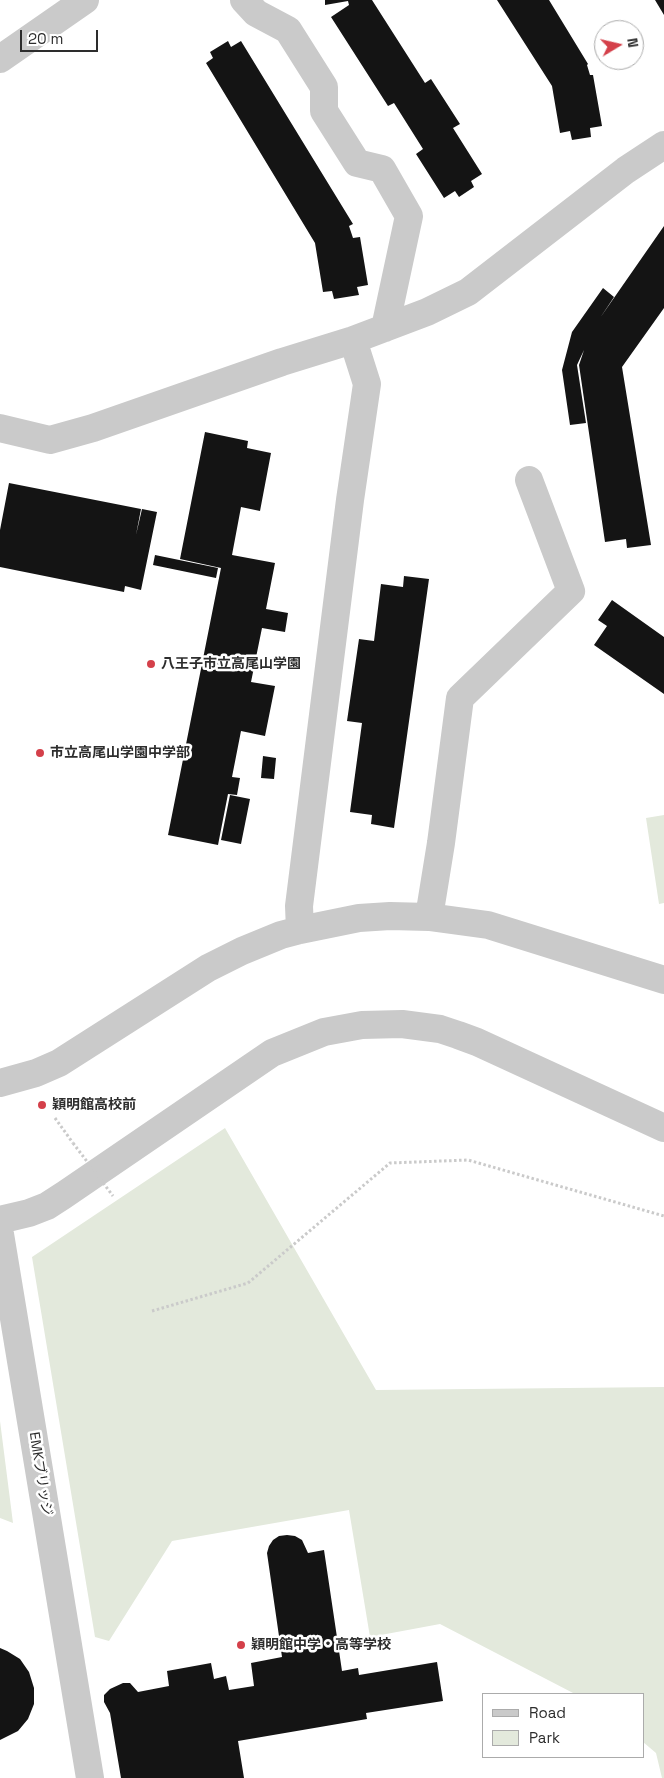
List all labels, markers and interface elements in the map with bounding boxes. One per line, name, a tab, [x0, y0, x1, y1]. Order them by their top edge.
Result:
scale bar	[22, 20, 100, 52]
north arrow	[594, 20, 644, 70]
text: 20 m	[28, 29, 63, 48]
text: N	[623, 37, 642, 49]
place label: 八王子市立高尾山学園	[161, 656, 301, 672]
marker: 八王子市立高尾山学園	[145, 658, 157, 670]
place label: 市立高尾山学園中学部	[50, 745, 190, 761]
marker: 市立高尾山学園中学部	[34, 747, 46, 759]
place label: 穎明館高校前	[52, 1097, 136, 1113]
marker: 穎明館高校前	[36, 1099, 48, 1111]
street label: EMKブリッジ	[25, 1431, 55, 1517]
place label: 穎明館中学・高等学校	[251, 1637, 391, 1653]
marker: 穎明館中学・高等学校	[235, 1639, 247, 1651]
legend	[482, 1693, 644, 1758]
text: Road	[529, 1703, 566, 1722]
text: Park	[529, 1728, 560, 1747]

